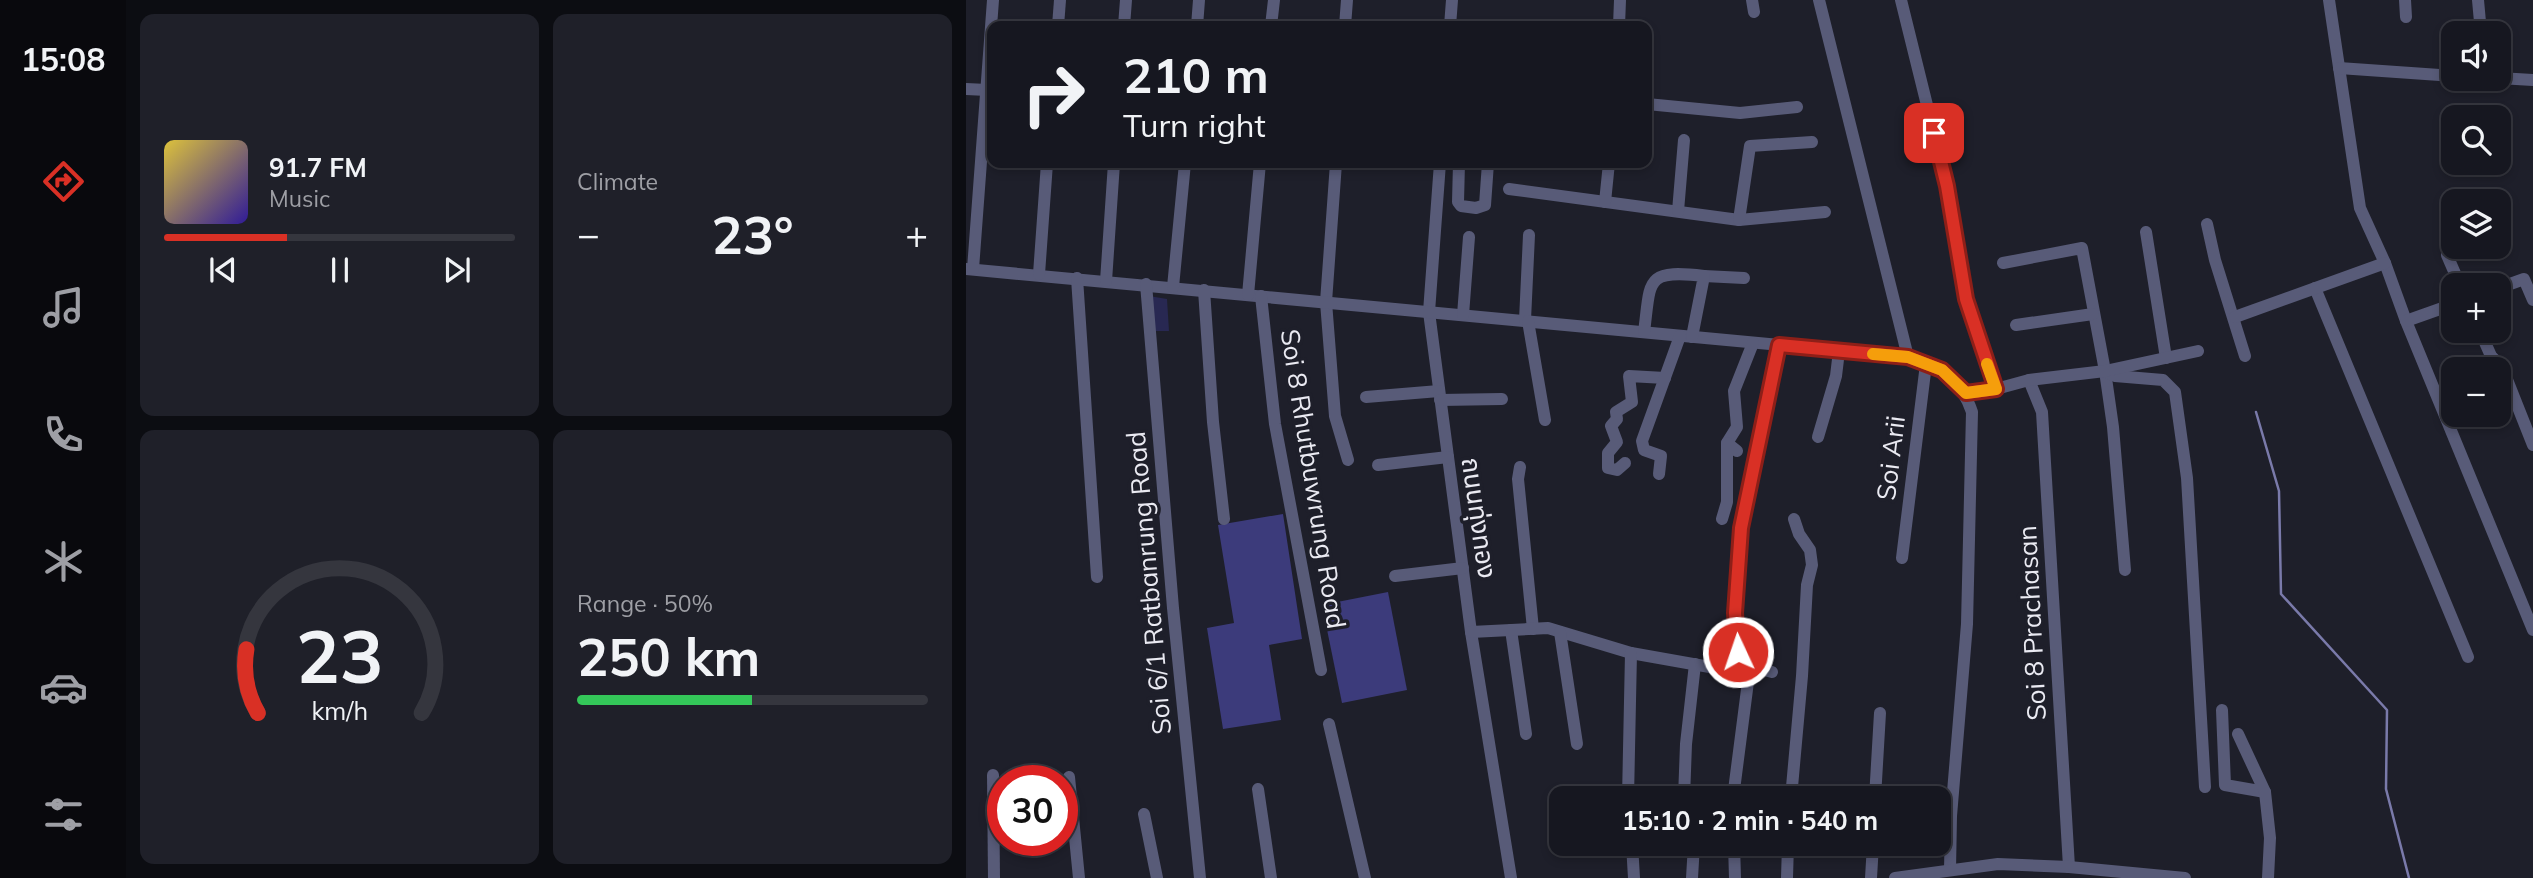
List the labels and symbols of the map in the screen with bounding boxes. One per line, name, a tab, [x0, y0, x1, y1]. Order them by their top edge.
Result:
pin	[1904, 103, 1964, 163]
street label: Soi 8 Rhutbuwrung Road	[1274, 327, 1353, 631]
street label: Soi Arii	[1869, 414, 1912, 502]
street label: Soi 6/1 Ratbanrung Road	[1119, 430, 1178, 736]
street label: ถนนทุ่งทอง	[1455, 455, 1504, 581]
street label: Soi 8 Prachasan	[2010, 525, 2053, 721]
position arrow	[1701, 615, 1775, 689]
speed limit sign: 30	[987, 765, 1078, 856]

